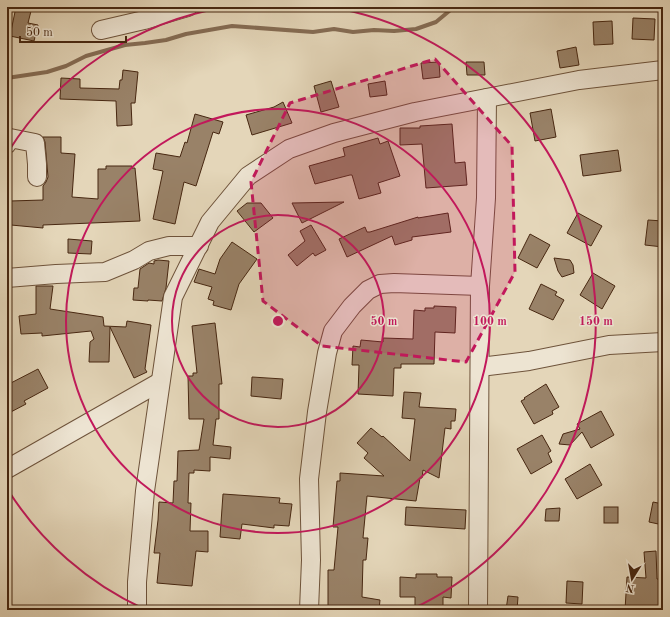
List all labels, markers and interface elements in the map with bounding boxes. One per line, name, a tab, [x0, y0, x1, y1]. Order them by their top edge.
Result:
scale bar	[20, 18, 126, 44]
text: 50 m	[26, 26, 53, 39]
centre of rings	[271, 314, 285, 328]
text: 50 m	[371, 315, 398, 328]
text: 150 m	[579, 315, 613, 328]
text: 100 m	[473, 316, 507, 328]
north arrow	[612, 559, 652, 599]
text: N	[625, 581, 636, 594]

